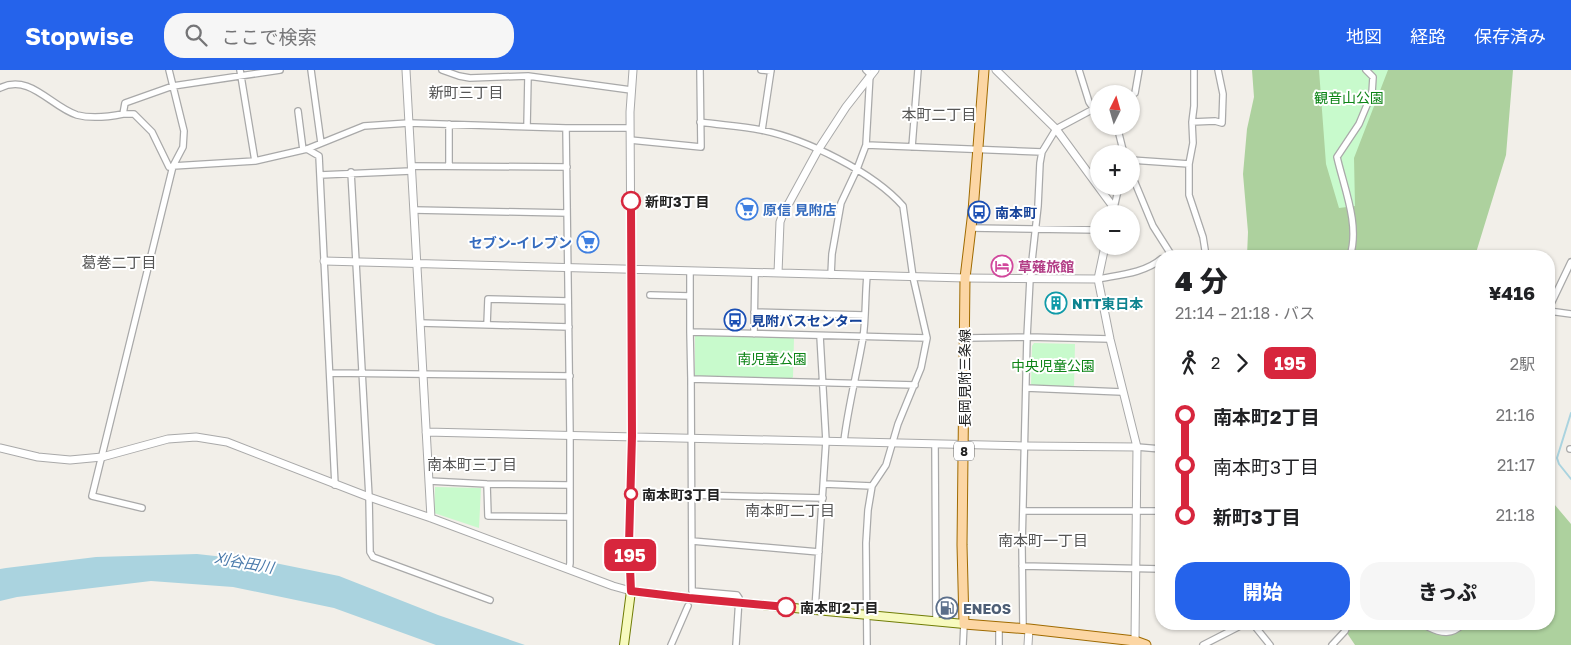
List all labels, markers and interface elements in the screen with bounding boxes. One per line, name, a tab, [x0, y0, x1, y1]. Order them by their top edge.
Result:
search box	[164, 13, 514, 58]
text: Stopwise	[25, 21, 134, 50]
icon: search	[182, 21, 210, 49]
text: ここで検索	[222, 25, 317, 48]
text: 地図	[1346, 25, 1382, 47]
text: 経路	[1410, 25, 1446, 47]
text: 保存済み	[1474, 25, 1546, 47]
district label: 新町三丁目	[428, 83, 504, 101]
north arrow	[1090, 85, 1140, 135]
map controls	[1090, 85, 1140, 255]
park label: 観音山公園	[1314, 89, 1384, 106]
district label: 本町二丁目	[901, 105, 977, 123]
button: +	[1090, 145, 1140, 195]
marker: 新町3丁目	[621, 191, 641, 211]
place label: 新町3丁目	[645, 193, 710, 210]
supermarket icon: 原信 見附店	[735, 197, 759, 221]
bus stop icon: 南本町	[967, 200, 991, 224]
place label: 原信 見附店	[763, 201, 837, 218]
place label: 南本町	[995, 204, 1037, 221]
button: −	[1090, 205, 1140, 255]
supermarket icon: セブン-イレブン	[576, 230, 600, 254]
place label: セブン-イレブン	[469, 234, 572, 251]
district label: 葛巻二丁目	[81, 253, 157, 271]
hotel icon: 草薙旅館	[990, 254, 1014, 278]
place label: 草薙旅館	[1018, 258, 1074, 275]
text: 4 分	[1175, 264, 1228, 297]
text: ¥416	[1489, 281, 1535, 304]
building icon: NTT東日本	[1044, 291, 1068, 315]
place label: NTT東日本	[1072, 295, 1143, 312]
text: 21:14 – 21:18 · バス	[1175, 303, 1315, 323]
bus stop icon: 見附バスセンター	[723, 308, 747, 332]
place label: 見附バスセンター	[751, 312, 863, 329]
street label: 長岡見附三条線	[956, 329, 973, 427]
icon: walk	[1175, 349, 1203, 377]
icon: forward	[1228, 349, 1256, 377]
park label: 南児童公園	[737, 350, 807, 367]
text: 195	[1274, 352, 1306, 374]
text: 2	[1211, 353, 1220, 373]
text: 2駅	[1510, 354, 1535, 374]
park label: 中央児童公園	[1011, 357, 1095, 374]
text: 南本町2丁目	[1213, 405, 1320, 428]
text: 21:16	[1496, 405, 1535, 425]
road number: 8	[954, 442, 974, 461]
district label: 南本町三丁目	[427, 455, 517, 473]
text: 南本町3丁目	[1213, 455, 1319, 478]
text: 21:17	[1497, 455, 1535, 475]
place label: 南本町3丁目	[642, 486, 721, 503]
marker: 南本町3丁目	[624, 487, 638, 501]
district label: 南本町二丁目	[745, 501, 835, 519]
text: 新町3丁目	[1213, 505, 1301, 528]
text: 21:18	[1496, 505, 1535, 525]
district label: 南本町一丁目	[998, 531, 1088, 549]
line badge: 195	[601, 539, 659, 571]
text: 195	[614, 544, 646, 566]
water label: 刈谷田川	[213, 548, 277, 576]
button: 開始	[1175, 562, 1350, 620]
button: きっぷ	[1360, 562, 1535, 620]
fuel station icon: ENEOS	[935, 596, 959, 620]
marker: 南本町2丁目	[776, 597, 796, 617]
place label: 南本町2丁目	[800, 599, 879, 616]
place label: ENEOS	[963, 600, 1011, 617]

